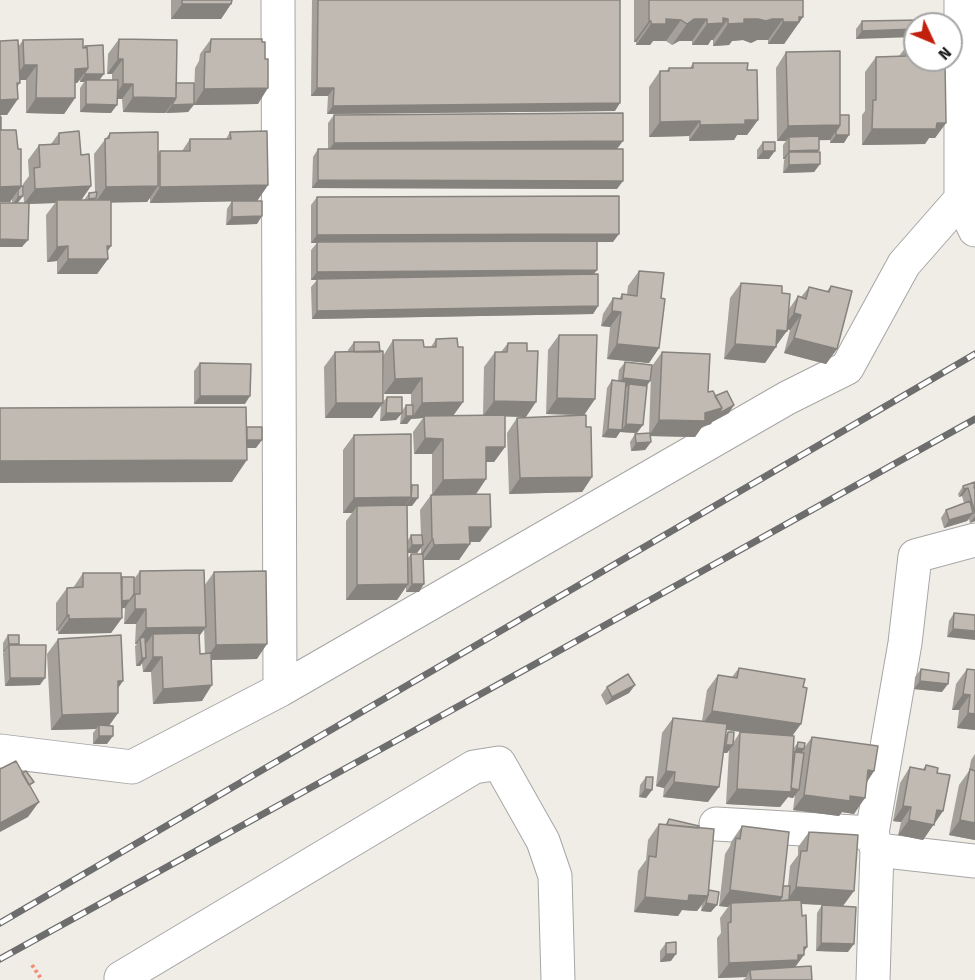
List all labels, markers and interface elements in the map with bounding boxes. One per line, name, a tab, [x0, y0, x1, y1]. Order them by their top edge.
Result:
north arrow	[903, 12, 963, 72]
text: N	[934, 43, 955, 64]

